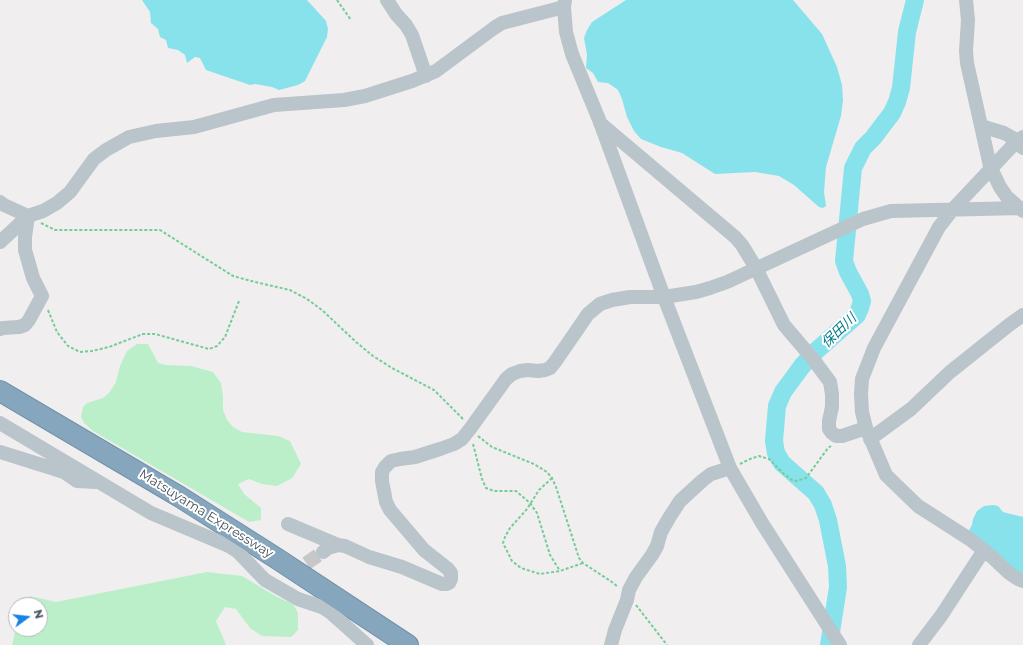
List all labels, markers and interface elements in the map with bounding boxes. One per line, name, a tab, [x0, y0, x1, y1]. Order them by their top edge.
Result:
water label: 保田川	[818, 310, 860, 352]
street label: Matsuyama Expressway	[136, 466, 276, 562]
north arrow	[8, 597, 48, 637]
text: N	[31, 608, 47, 620]

